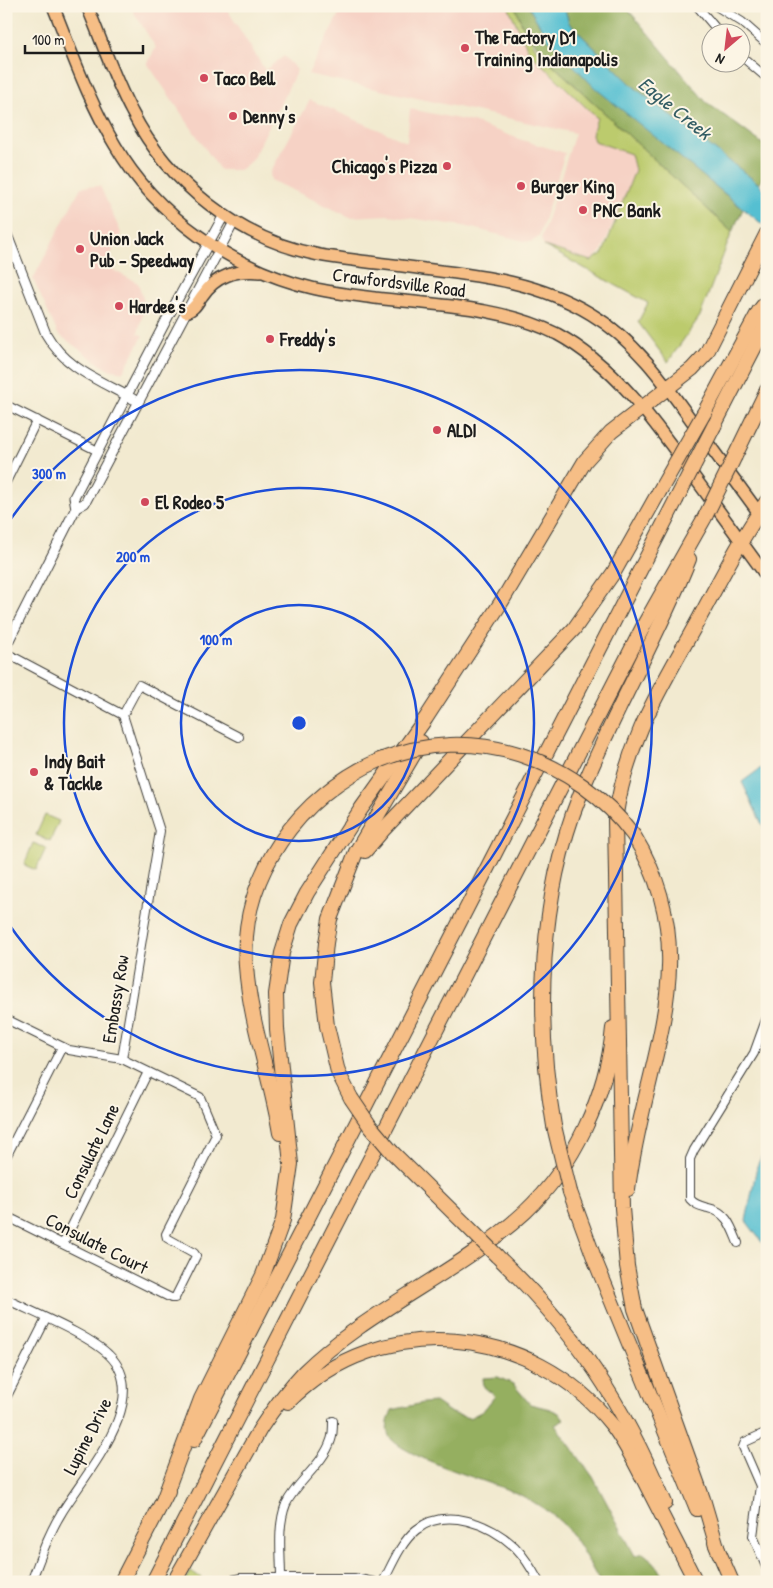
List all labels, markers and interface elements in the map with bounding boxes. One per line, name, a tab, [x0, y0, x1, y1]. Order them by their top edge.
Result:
scale bar	[25, 22, 142, 54]
north arrow	[700, 22, 750, 72]
place label: The Factory D1 Training Indianapolis	[474, 24, 618, 73]
text: 100 m	[32, 29, 65, 50]
marker: The Factory D1 Training Indianapolis	[459, 42, 471, 54]
text: N	[711, 50, 727, 70]
place label: Taco Bell	[213, 65, 276, 91]
water label: Eagle Creek	[633, 70, 719, 147]
marker: Taco Bell	[198, 72, 210, 84]
place label: Denny's	[243, 103, 296, 130]
marker: Denny's	[227, 110, 239, 122]
place label: Chicago's Pizza	[332, 153, 438, 180]
marker: Chicago's Pizza	[441, 160, 453, 172]
place label: Burger King	[531, 173, 615, 200]
marker: Burger King	[515, 180, 527, 192]
place label: PNC Bank	[593, 197, 661, 223]
marker: PNC Bank	[577, 204, 589, 216]
place label: Union Jack Pub - Speedway	[90, 225, 195, 274]
marker: Union Jack Pub - Speedway	[74, 243, 86, 255]
street label: Crawfordsville Road	[331, 261, 467, 303]
place label: Hardee's	[129, 293, 186, 319]
marker: Hardee's	[113, 300, 125, 312]
place label: Freddy's	[279, 326, 336, 353]
marker: Freddy's	[264, 333, 276, 345]
place label: ALDI	[447, 417, 477, 443]
marker: ALDI	[431, 424, 443, 436]
text: 300 m	[32, 463, 66, 484]
place label: El Rodeo 5	[155, 489, 225, 515]
marker: El Rodeo 5	[139, 496, 151, 508]
text: 200 m	[116, 546, 150, 567]
text: 100 m	[200, 629, 232, 650]
centre of rings	[290, 714, 308, 732]
place label: Indy Bait & Tackle	[44, 748, 106, 796]
marker: Indy Bait & Tackle	[28, 766, 40, 778]
street label: Embassy Row	[95, 953, 135, 1045]
street label: Consulate Lane	[57, 1099, 125, 1203]
street label: Consulate Court	[41, 1206, 153, 1280]
street label: Lupine Drive	[56, 1393, 118, 1479]

